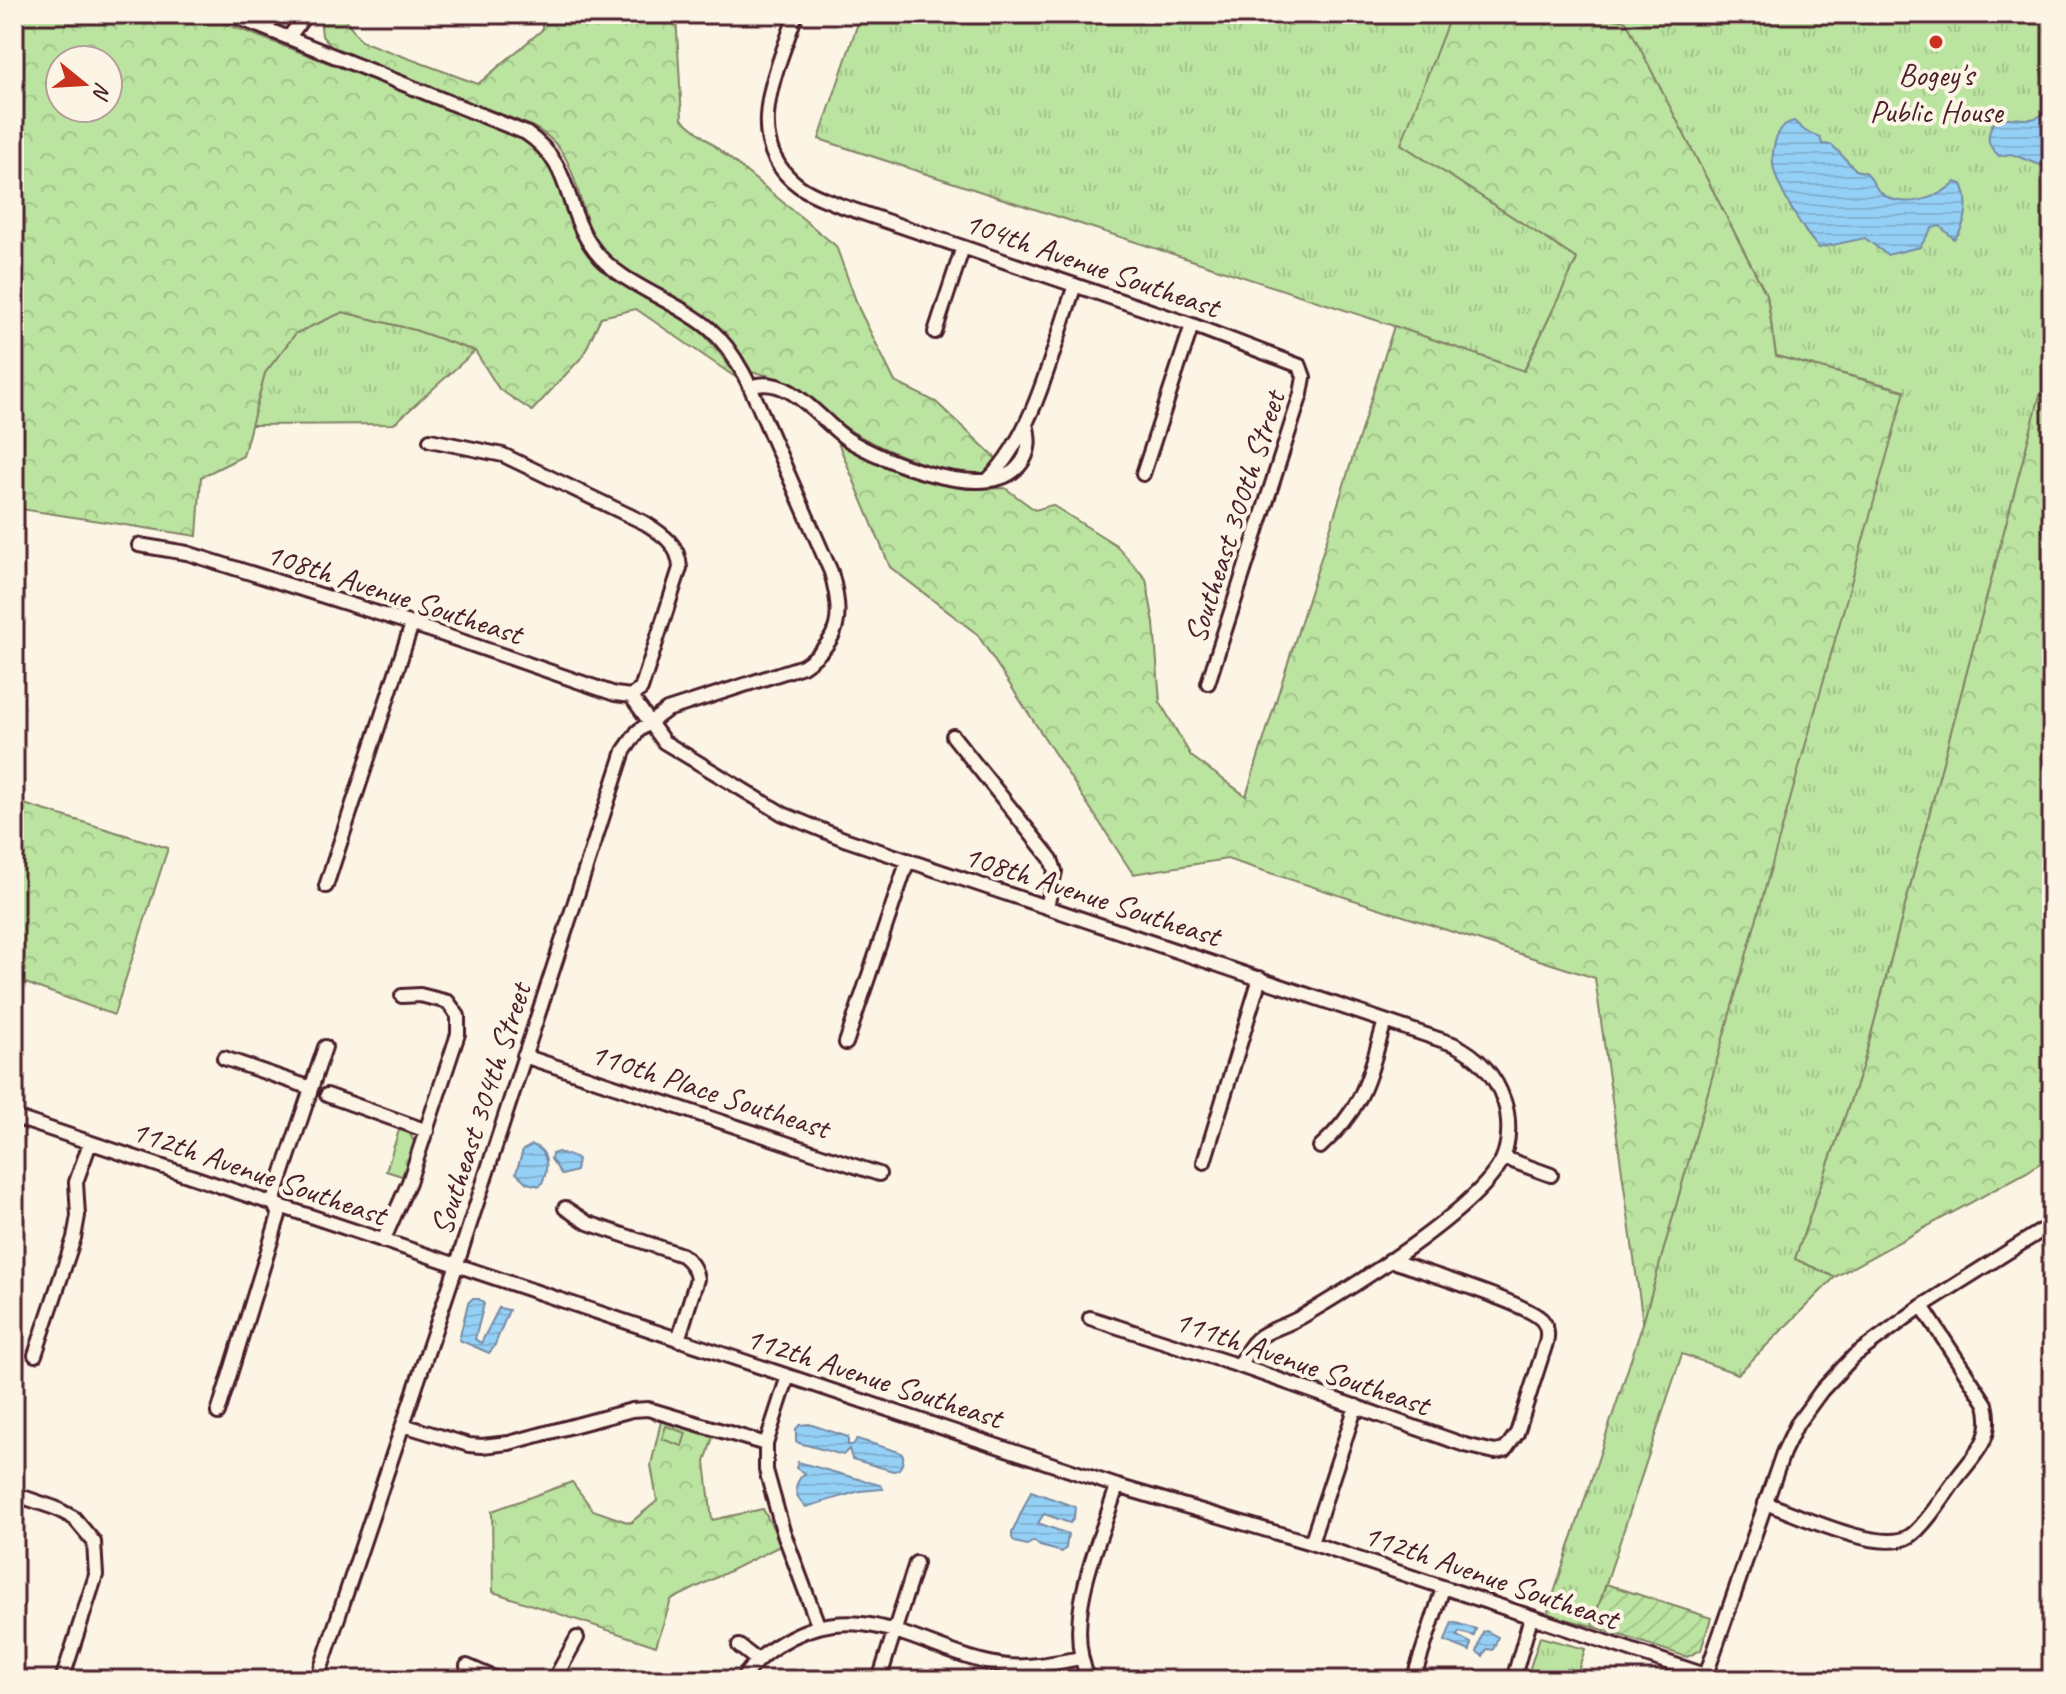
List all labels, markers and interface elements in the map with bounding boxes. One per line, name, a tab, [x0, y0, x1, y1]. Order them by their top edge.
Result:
marker: Bogey's Public House	[1927, 33, 1945, 51]
north arrow	[44, 44, 124, 124]
place label: Bogey's Public House	[1870, 54, 2005, 132]
text: N	[86, 79, 117, 104]
street label: 104th Avenue Southeast	[959, 202, 1228, 328]
street label: Southeast 300th Street	[1174, 383, 1296, 648]
street label: 108th Avenue Southeast	[261, 533, 530, 655]
street label: 108th Avenue Southeast	[959, 835, 1228, 957]
street label: Southeast 304th Street	[420, 975, 542, 1240]
street label: 110th Place Southeast	[585, 1033, 838, 1149]
street label: 112th Avenue Southeast	[126, 1110, 395, 1236]
street label: 111th Avenue Southeast	[1169, 1300, 1438, 1426]
street label: 112th Avenue Southeast	[741, 1317, 1010, 1439]
street label: 112th Avenue Southeast	[1358, 1514, 1627, 1640]

